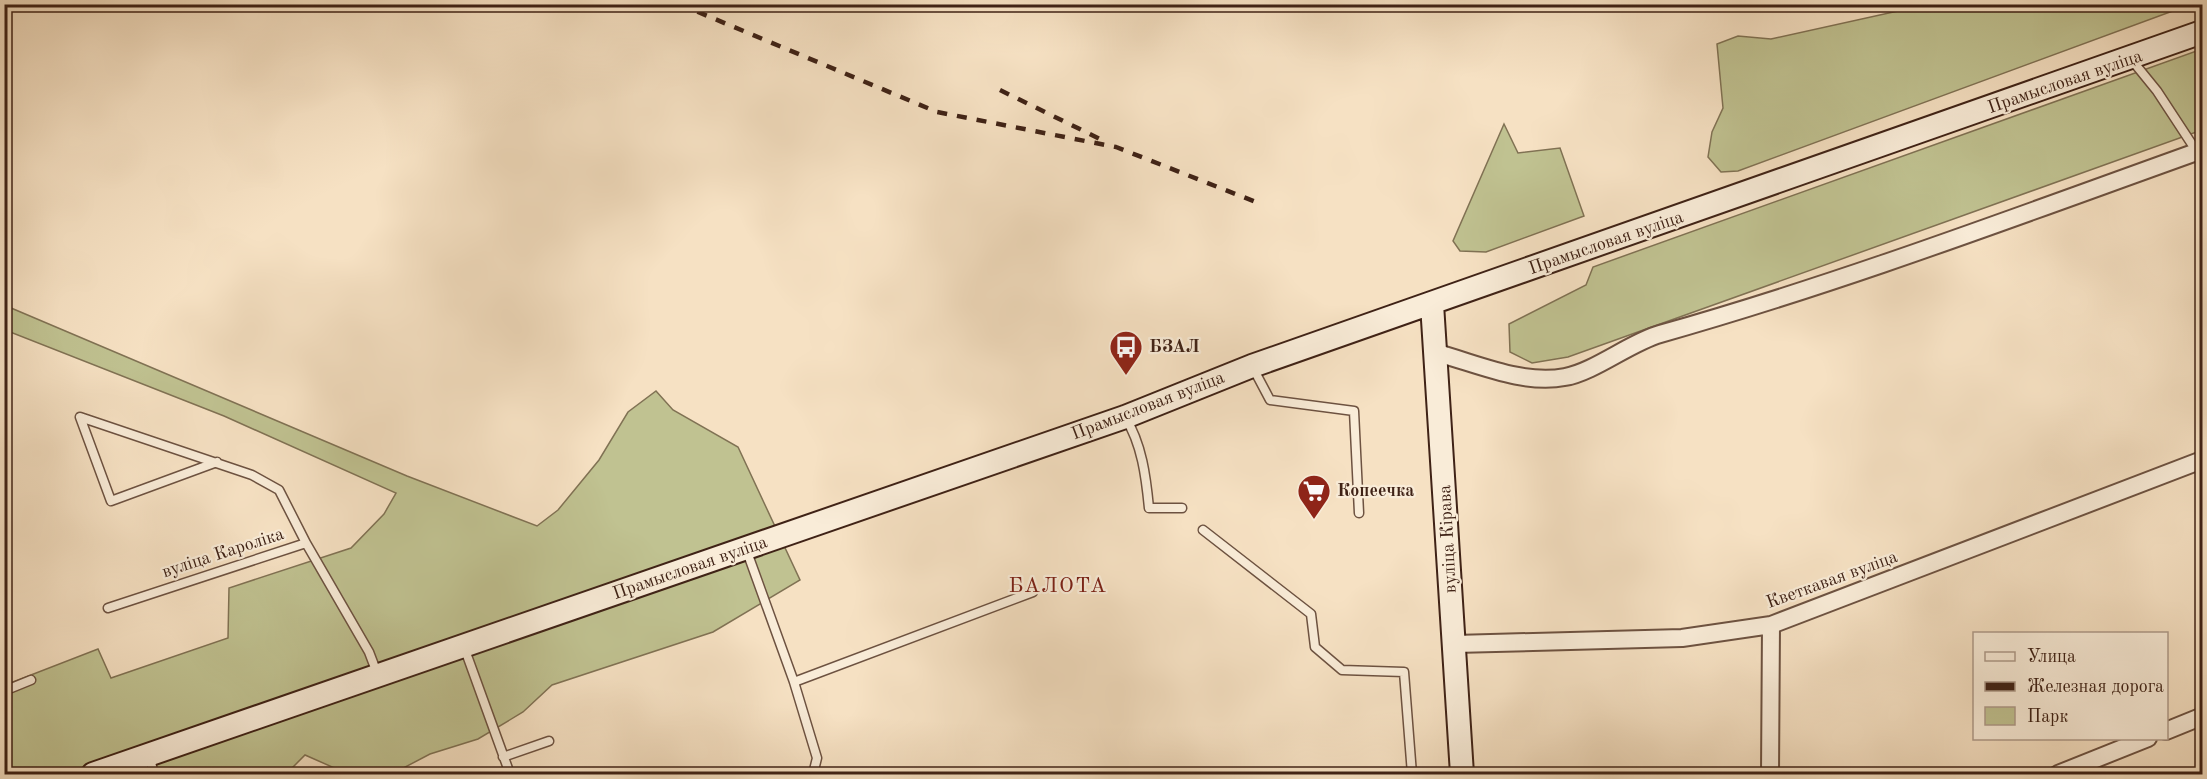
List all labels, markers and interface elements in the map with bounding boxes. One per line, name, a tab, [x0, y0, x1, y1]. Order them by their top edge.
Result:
street label: Прамысловая вуліца	[1985, 47, 2145, 117]
street label: Прамысловая вуліца	[1526, 208, 1686, 278]
bus stop icon: БЗАЛ	[1108, 329, 1144, 376]
place label: БЗАЛ	[1149, 338, 1200, 356]
street label: Прамысловая вуліца	[1069, 368, 1227, 443]
supermarket icon: Копеечка	[1296, 473, 1332, 520]
place label: Копеечка	[1337, 482, 1415, 500]
street label: вуліца Кірава	[1436, 484, 1460, 594]
street label: вуліца Кароліка	[160, 525, 286, 581]
street label: Прамысловая вуліца	[610, 533, 770, 603]
street label: Кветкавая вуліца	[1764, 548, 1900, 612]
district label: БАЛОТА	[1008, 576, 1108, 597]
legend	[1973, 632, 2168, 740]
text: Улица	[2027, 648, 2076, 666]
text: Железная дорога	[2027, 678, 2164, 696]
text: Парк	[2027, 708, 2068, 726]

